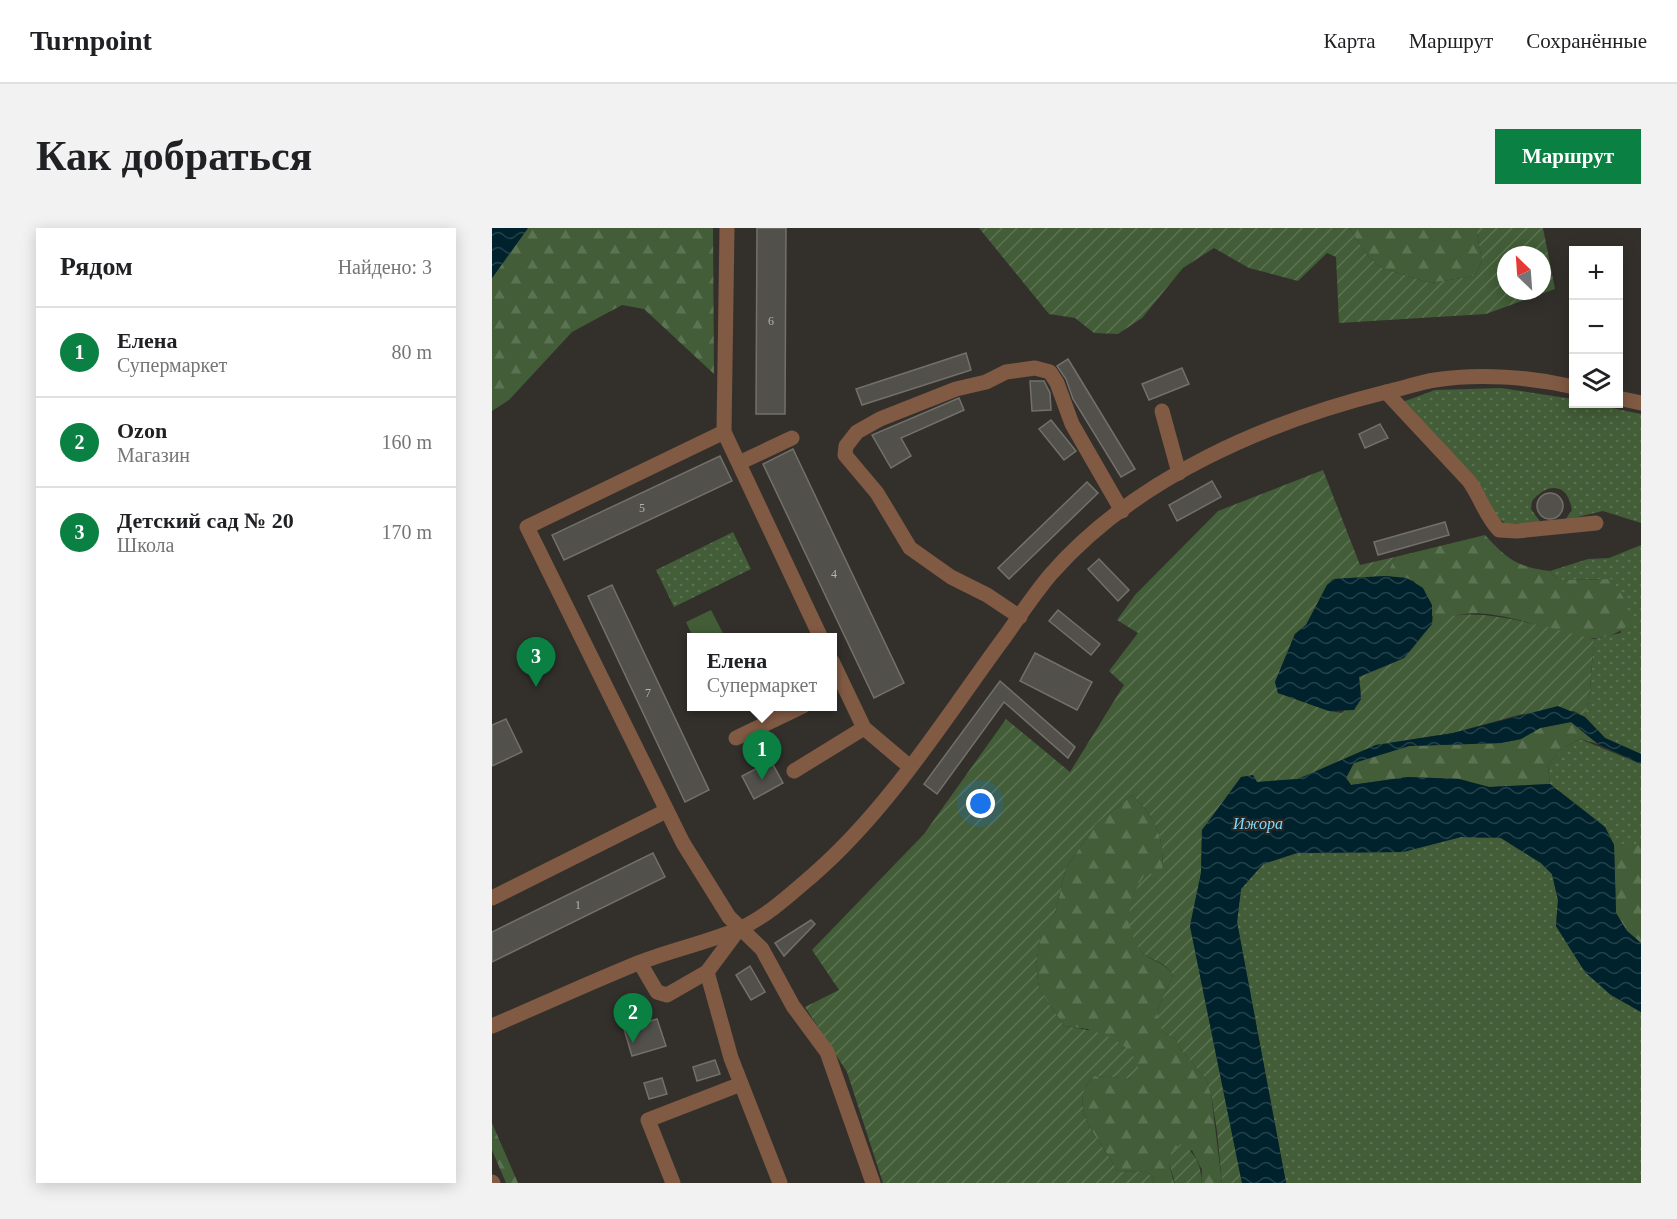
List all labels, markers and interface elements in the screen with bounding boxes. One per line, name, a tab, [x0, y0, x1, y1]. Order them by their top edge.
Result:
text: Turnpoint	[30, 25, 152, 56]
text: Карта	[1324, 29, 1376, 53]
text: Маршрут	[1409, 29, 1493, 53]
text: Сохранённые	[1526, 29, 1647, 53]
button: Маршрут	[1495, 129, 1641, 184]
text: Как добраться	[36, 133, 312, 179]
north arrow	[1497, 246, 1551, 300]
map controls	[1569, 246, 1623, 408]
button: +	[1569, 246, 1623, 300]
text: Рядом	[60, 252, 133, 281]
text: Найдено: 3	[338, 256, 432, 278]
button: −	[1569, 300, 1623, 354]
house number: 6	[768, 314, 774, 328]
text: Елена	[117, 328, 177, 353]
text: 1	[75, 341, 85, 363]
text: 80 m	[391, 341, 432, 363]
text: Супермаркет	[117, 354, 227, 376]
button: layers	[1569, 354, 1623, 408]
text: Ozon	[117, 418, 167, 443]
text: 2	[75, 431, 85, 453]
text: 160 m	[381, 431, 432, 453]
text: Магазин	[117, 444, 190, 466]
house number: 5	[639, 501, 645, 515]
text: Детский сад № 20	[117, 508, 294, 533]
text: 3	[75, 521, 85, 543]
text: 170 m	[381, 521, 432, 543]
text: Школа	[117, 534, 174, 556]
house number: 4	[831, 567, 837, 581]
popup	[687, 633, 837, 711]
pin: 3	[516, 638, 555, 687]
text: Елена	[707, 648, 767, 673]
text: Супермаркет	[707, 674, 817, 696]
house number: 7	[645, 686, 651, 700]
pin: 1	[742, 730, 782, 780]
your location	[966, 789, 995, 818]
water label: Ижора	[1232, 815, 1283, 833]
house number: 1	[575, 898, 581, 912]
pin: 2	[614, 994, 652, 1043]

